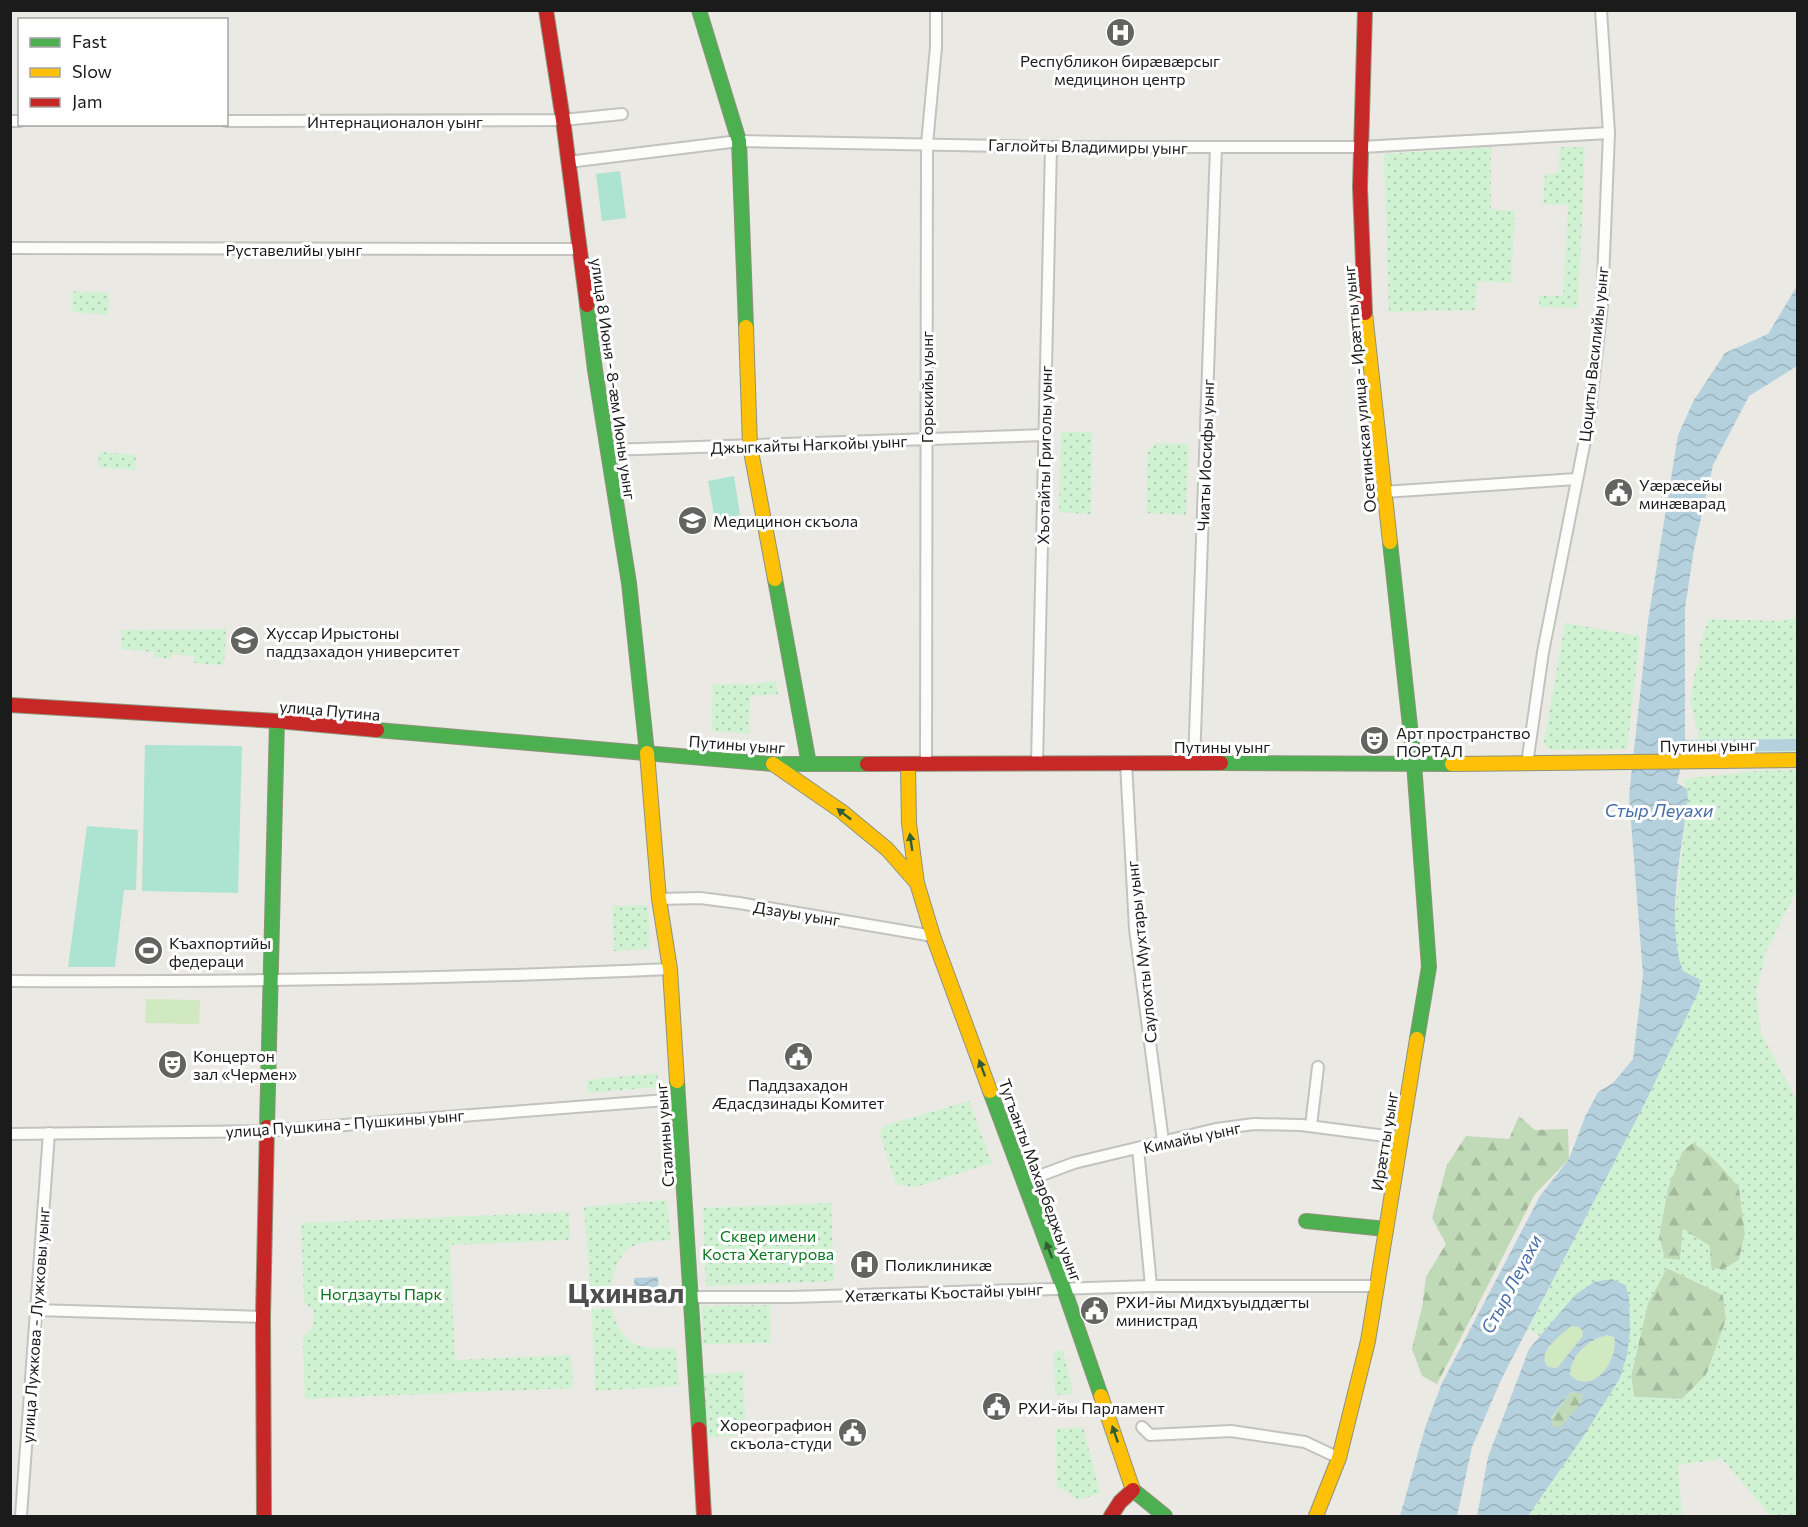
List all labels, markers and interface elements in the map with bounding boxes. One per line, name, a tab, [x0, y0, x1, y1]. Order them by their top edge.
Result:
hospital icon: Республикон бирæвæрсыг медицинон центр	[1104, 16, 1136, 48]
legend	[18, 18, 228, 126]
text: Fast	[72, 30, 107, 52]
place label: Республикон бирæвæрсыг медицинон центр	[1020, 51, 1220, 88]
text: Slow	[72, 60, 112, 82]
text: Jam	[72, 90, 102, 112]
street label: Интернационалон уынг	[307, 112, 483, 131]
street label: Гаглойты Владимиры уынг	[988, 135, 1188, 157]
street label: Руставелийы уынг	[226, 240, 362, 259]
street label: улица 8 Июня - 8-ӕм Июны уынг	[588, 257, 640, 501]
street label: Осетинская улица - Ирæтты уынг	[1339, 264, 1379, 514]
street label: Цоциты Василийы уынг	[1574, 265, 1612, 443]
street label: Горькийы уынг	[917, 331, 936, 443]
street label: Хъотайты Григолы уынг	[1033, 365, 1055, 545]
street label: Чиаты Иосифы уынг	[1193, 378, 1217, 532]
street label: Джыгкайты Нагкойы уынг	[710, 431, 908, 457]
place label: Уæрæсейы минæварад	[1639, 475, 1726, 512]
public building icon: Уæрæсейы минæварад	[1602, 477, 1634, 509]
school or university icon: Медицинон скъола	[676, 504, 708, 536]
place label: Медицинон скъола	[713, 511, 858, 530]
place label: Хуссар Ирыстоны паддзахадон университет	[266, 623, 460, 660]
school or university icon: Хуссар Ирыстоны паддзахадон университет	[229, 625, 261, 657]
street label: улица Путина	[279, 696, 381, 724]
place label: Арт пространство ПОРТАЛ	[1396, 723, 1531, 760]
theatre icon: Арт пространство ПОРТАЛ	[1359, 725, 1391, 757]
street label: Путины уынг	[688, 731, 786, 757]
street label: Путины уынг	[1659, 735, 1757, 755]
street label: Путины уынг	[1174, 737, 1270, 756]
water label: Стыр Леуахи	[1605, 799, 1713, 821]
one-way arrow	[836, 808, 852, 821]
one-way arrow	[907, 832, 916, 851]
street label: Саулохты Мухтары уынг	[1122, 860, 1160, 1044]
street label: Дзауы уынг	[752, 897, 842, 929]
place label: Къахпортийы федераци	[169, 933, 271, 970]
sports icon: Къахпортийы федераци	[132, 935, 164, 967]
public building icon: Паддзахадон Æдасдзинады Комитет	[782, 1040, 814, 1072]
place label: Концертон зал «Чермен»	[193, 1046, 297, 1083]
theatre icon: Концертон зал «Чермен»	[156, 1048, 188, 1080]
one-way arrow	[976, 1058, 986, 1076]
place label: Паддзахадон Æдасдзинады Комитет	[712, 1075, 885, 1112]
street label: Тугъанты Махарбеджы уынг	[995, 1076, 1087, 1284]
street label: Сталины уынг	[651, 1082, 677, 1188]
street label: Ирæтты уынг	[1367, 1090, 1401, 1192]
street label: улица Пушкина - Пушкины уынг	[225, 1105, 465, 1141]
street label: Кимайы уынг	[1141, 1117, 1243, 1157]
street label: улица Лужкова - Лужковы уынг	[17, 1206, 53, 1444]
park label: Сквер имени Коста Хетагурова	[702, 1226, 834, 1263]
water label: Стыр Леуахи	[1476, 1231, 1546, 1337]
one-way arrow	[1044, 1241, 1054, 1259]
hospital icon: Поликлиникæ	[848, 1248, 880, 1280]
place label: Поликлиникæ	[885, 1255, 992, 1274]
district label: Цхинвал	[568, 1275, 684, 1309]
street label: Хетæгкаты Къостайы уынг	[845, 1279, 1043, 1305]
park label: Ногдзауты Парк	[320, 1284, 442, 1303]
place label: РХИ-йы Мидхъуыддæгты министрад	[1116, 1292, 1309, 1329]
public building icon: РХИ-йы Мидхъуыддæгты министрад	[1079, 1294, 1111, 1326]
public building icon: РХИ-йы Парламент	[981, 1391, 1013, 1423]
place label: РХИ-йы Парламент	[1018, 1398, 1165, 1417]
place label: Хореографион скъола-студи	[720, 1415, 832, 1452]
public building icon: Хореографион скъола-студи	[837, 1417, 869, 1449]
one-way arrow	[1109, 1425, 1119, 1443]

